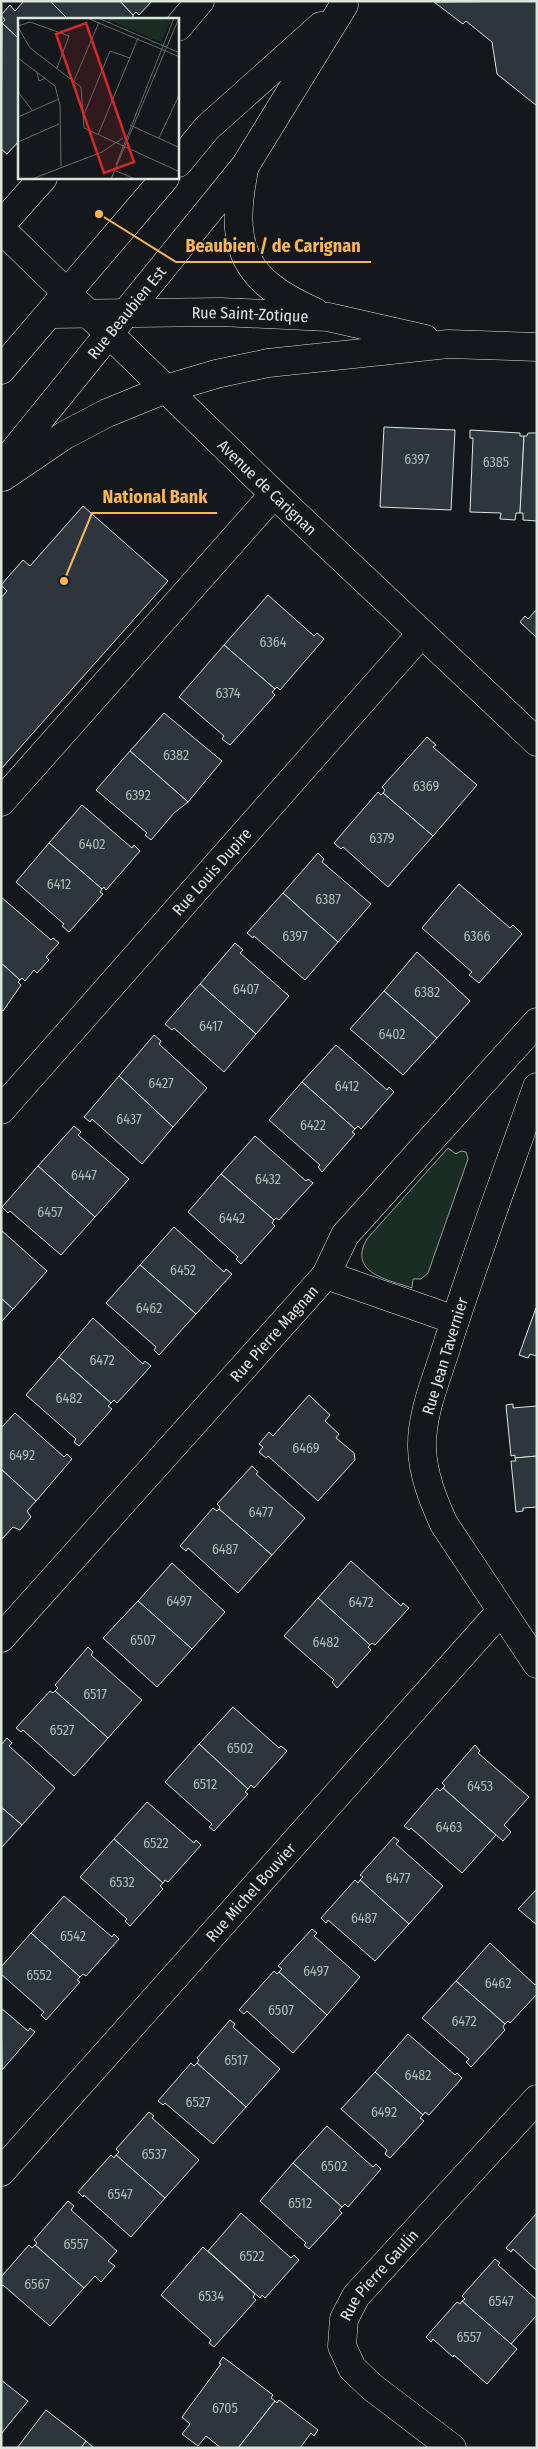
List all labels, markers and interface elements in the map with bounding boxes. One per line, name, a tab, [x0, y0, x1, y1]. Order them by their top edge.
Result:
inset map	[18, 18, 179, 179]
callout: Beaubien / de Carignan	[176, 229, 371, 262]
text: Beaubien / de Carignan	[185, 235, 361, 257]
street label: Rue Beaubien Est	[83, 262, 170, 363]
street label: Rue Saint-Zotique	[191, 302, 309, 326]
street label: Avenue de Carignan	[214, 435, 321, 539]
house number: 6397	[404, 451, 430, 468]
house number: 6385	[483, 454, 509, 471]
callout: National Bank	[92, 480, 217, 513]
text: National Bank	[103, 486, 208, 508]
house number: 6364	[260, 634, 287, 651]
house number: 6374	[215, 685, 241, 702]
house number: 6382	[163, 747, 189, 764]
house number: 6369	[413, 778, 440, 795]
house number: 6392	[125, 787, 151, 804]
street label: Rue Louis Dupire	[168, 824, 255, 919]
house number: 6379	[369, 830, 395, 847]
house number: 6402	[78, 836, 106, 853]
house number: 6412	[47, 876, 71, 893]
house number: 6387	[315, 891, 341, 908]
house number: 6397	[282, 928, 308, 945]
house number: 6366	[463, 928, 491, 945]
house number: 6407	[233, 981, 260, 998]
house number: 6382	[414, 984, 440, 1001]
house number: 6417	[199, 1018, 223, 1035]
house number: 6402	[378, 1026, 406, 1043]
house number: 6427	[148, 1075, 174, 1092]
house number: 6412	[335, 1078, 359, 1095]
house number: 6437	[116, 1111, 142, 1128]
house number: 6422	[300, 1117, 326, 1134]
house number: 6447	[71, 1167, 97, 1184]
house number: 6432	[255, 1171, 281, 1188]
house number: 6457	[37, 1204, 63, 1221]
house number: 6442	[219, 1210, 245, 1227]
house number: 6452	[170, 1262, 196, 1279]
street label: Rue Pierre Magnan	[226, 1281, 322, 1385]
street label: Rue Jean Tavernier	[418, 1295, 472, 1417]
house number: 6462	[136, 1300, 162, 1317]
house number: 6472	[89, 1352, 115, 1369]
house number: 6482	[56, 1390, 82, 1407]
house number: 6469	[292, 1440, 320, 1457]
house number: 6492	[9, 1447, 35, 1464]
house number: 6477	[249, 1504, 274, 1521]
house number: 6487	[212, 1541, 238, 1558]
house number: 6497	[166, 1593, 192, 1610]
house number: 6472	[348, 1594, 374, 1611]
house number: 6507	[130, 1632, 156, 1649]
house number: 6482	[313, 1634, 339, 1651]
house number: 6517	[83, 1686, 107, 1703]
house number: 6527	[50, 1722, 75, 1739]
house number: 6502	[227, 1740, 253, 1757]
house number: 6512	[193, 1776, 217, 1793]
house number: 6453	[467, 1778, 493, 1795]
house number: 6463	[436, 1819, 462, 1836]
house number: 6522	[143, 1835, 169, 1852]
street label: Rue Michel Bouvier	[202, 1838, 300, 1945]
house number: 6477	[386, 1870, 411, 1887]
house number: 6532	[109, 1874, 135, 1891]
house number: 6487	[351, 1910, 377, 1927]
house number: 6542	[60, 1928, 86, 1945]
house number: 6497	[303, 1963, 329, 1980]
house number: 6552	[26, 1967, 52, 1984]
house number: 6462	[485, 1975, 511, 1992]
house number: 6507	[268, 2002, 294, 2019]
house number: 6472	[451, 2013, 477, 2030]
house number: 6517	[224, 2052, 248, 2069]
house number: 6482	[405, 2067, 431, 2084]
house number: 6527	[186, 2094, 211, 2111]
house number: 6492	[371, 2104, 397, 2121]
house number: 6537	[141, 2146, 167, 2163]
house number: 6502	[321, 2158, 347, 2175]
house number: 6547	[107, 2186, 133, 2203]
house number: 6512	[288, 2195, 312, 2212]
street label: Rue Pierre Gaulin	[335, 2225, 422, 2324]
house number: 6557	[63, 2236, 89, 2253]
house number: 6522	[239, 2248, 265, 2265]
house number: 6567	[24, 2276, 50, 2293]
house number: 6534	[198, 2288, 224, 2305]
house number: 6547	[488, 2293, 514, 2310]
house number: 6557	[456, 2329, 482, 2346]
house number: 6705	[212, 2400, 238, 2417]

